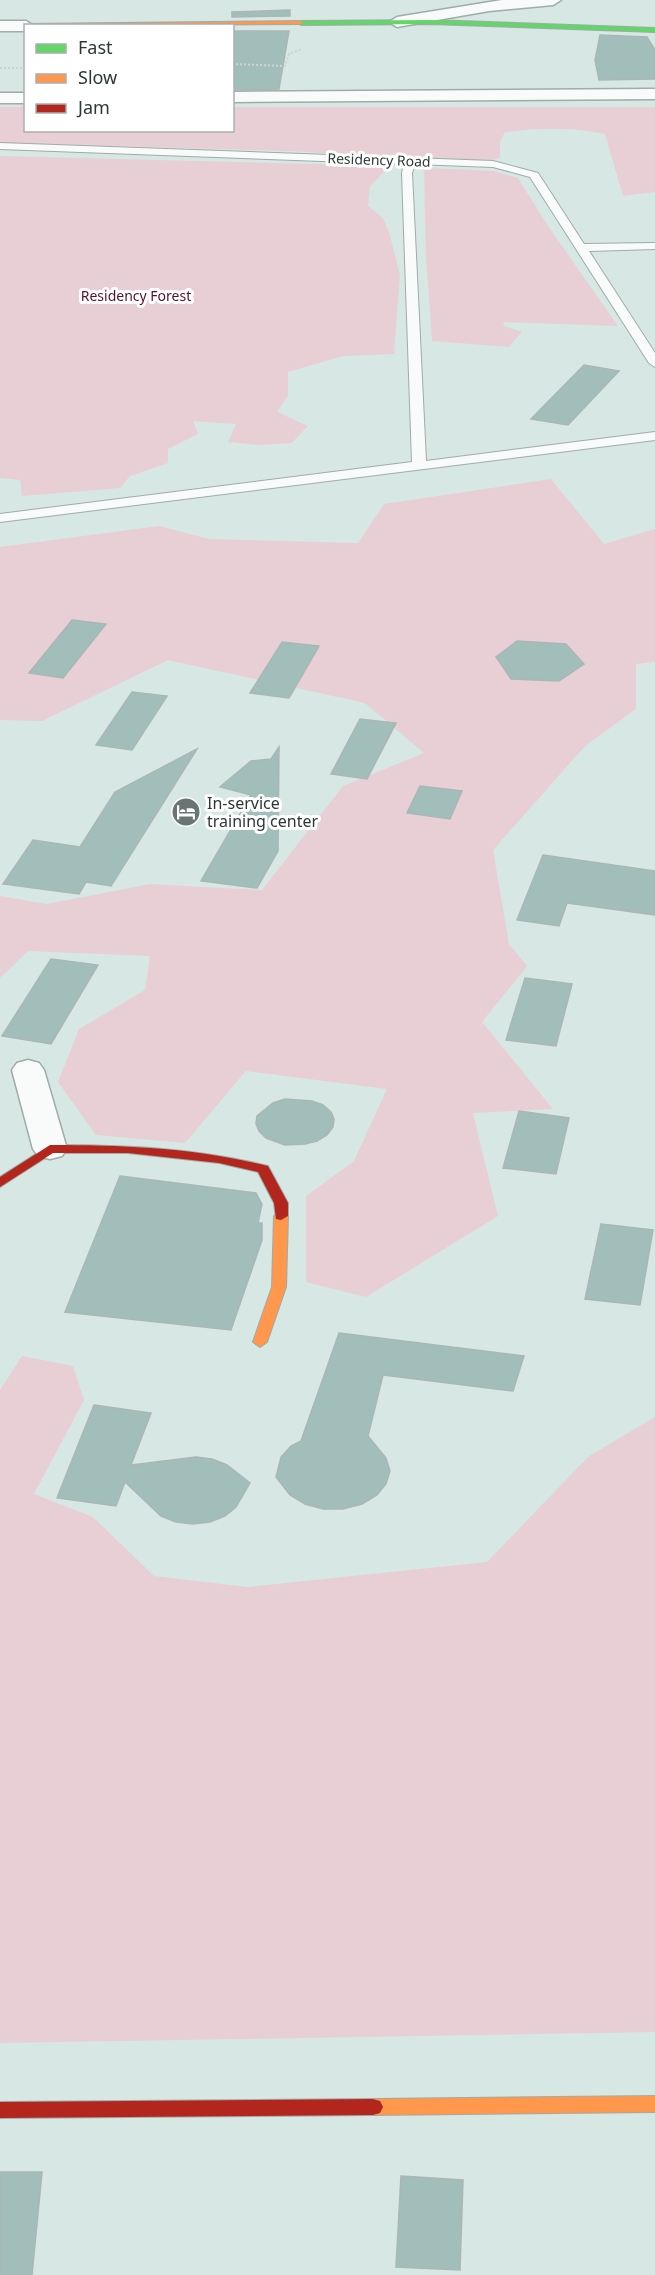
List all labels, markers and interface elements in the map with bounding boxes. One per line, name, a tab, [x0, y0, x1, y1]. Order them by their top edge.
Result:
legend	[24, 24, 234, 132]
text: Fast	[78, 35, 113, 59]
text: Slow	[78, 65, 117, 89]
text: Jam	[76, 95, 110, 119]
street label: Residency Road	[327, 148, 431, 171]
park label: Residency Forest	[81, 286, 191, 305]
place label: In-service training center	[207, 792, 318, 832]
hotel icon: In-service training center	[170, 796, 202, 828]

